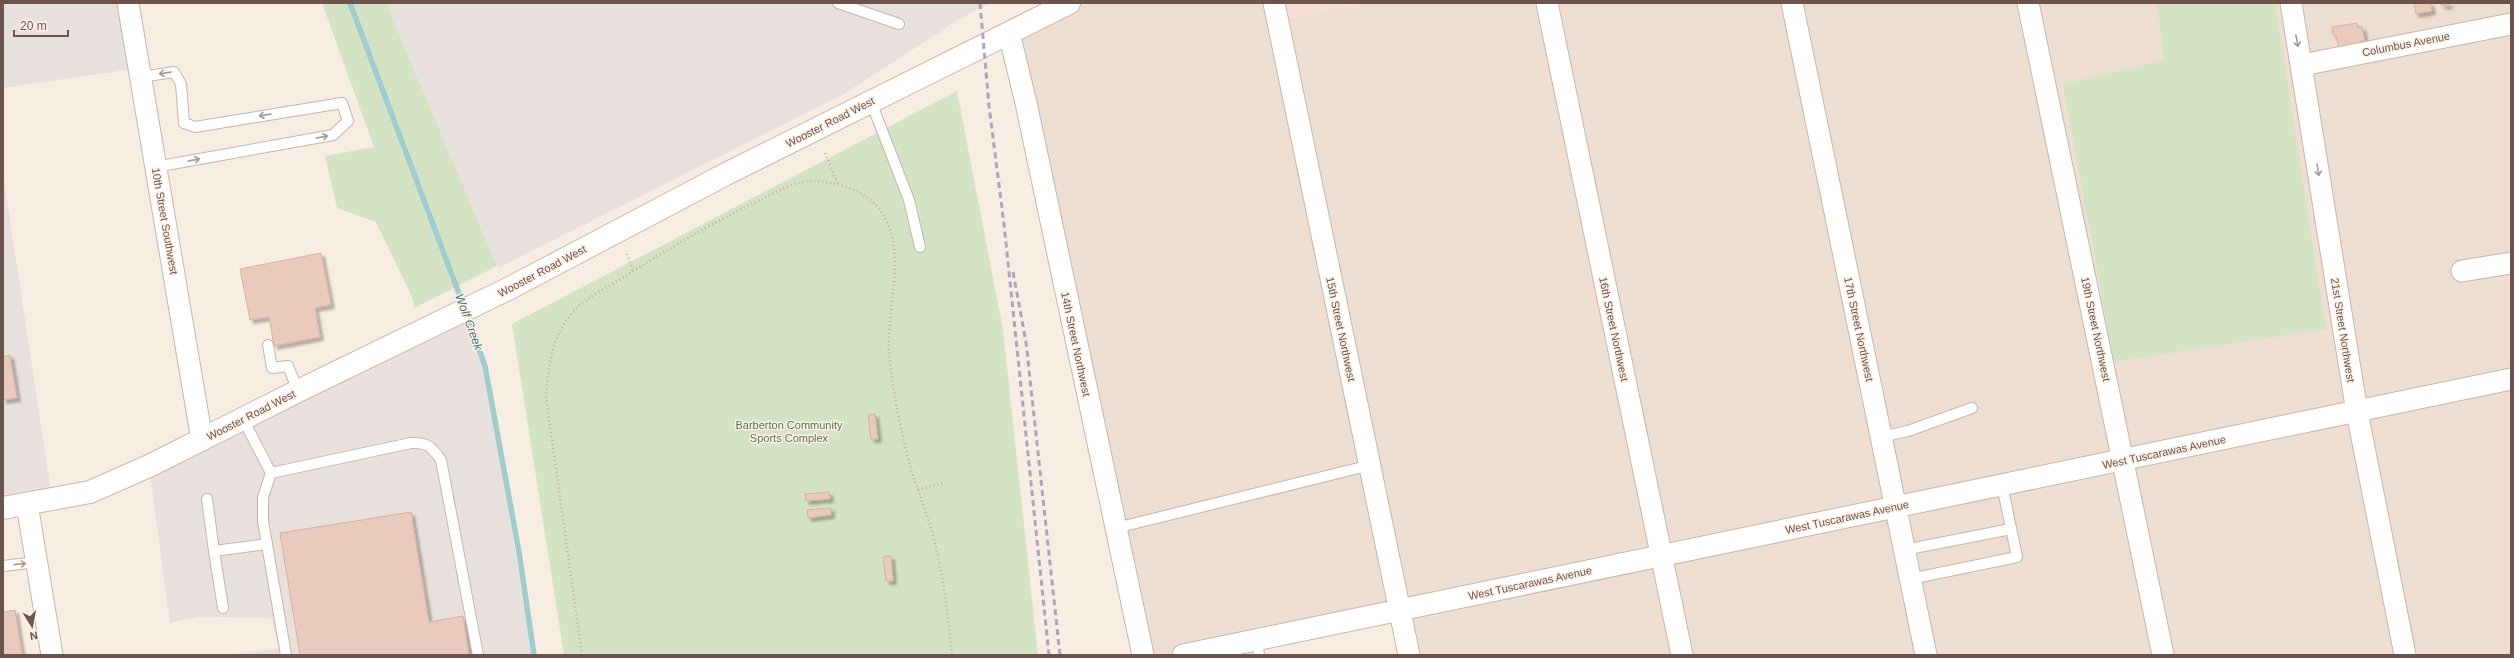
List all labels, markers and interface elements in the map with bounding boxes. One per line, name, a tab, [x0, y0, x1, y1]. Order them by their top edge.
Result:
scale bar	[14, 12, 68, 38]
text: 20 m	[20, 19, 47, 33]
street label: Columbus Avenue	[2361, 30, 2451, 58]
one-way arrow	[2294, 35, 2302, 48]
one-way arrow	[159, 69, 172, 77]
street label: Wooster Road West	[784, 94, 876, 150]
one-way arrow	[259, 111, 272, 119]
one-way arrow	[315, 133, 328, 141]
one-way arrow	[187, 156, 200, 164]
one-way arrow	[2314, 163, 2322, 176]
street label: 10th Street Southwest	[150, 167, 180, 275]
street label: Wooster Road West	[496, 243, 588, 299]
street label: 15th Street Northwest	[1324, 276, 1358, 382]
street label: 16th Street Northwest	[1597, 276, 1631, 382]
street label: 17th Street Northwest	[1842, 276, 1876, 382]
street label: 19th Street Northwest	[2079, 276, 2113, 382]
street label: 21st Street Northwest	[2329, 277, 2357, 383]
street label: 14th Street Northwest	[1059, 291, 1093, 397]
water label: Wolf Creek	[452, 292, 486, 353]
street label: Wooster Road West	[205, 387, 297, 443]
park label: Barberton Community Sports Complex	[736, 419, 843, 444]
street label: West Tuscarawas Avenue	[2101, 433, 2227, 471]
street label: West Tuscarawas Avenue	[1784, 498, 1910, 536]
one-way arrow	[13, 560, 26, 568]
street label: West Tuscarawas Avenue	[1467, 564, 1593, 602]
north arrow	[12, 606, 52, 646]
text: N	[29, 629, 39, 642]

